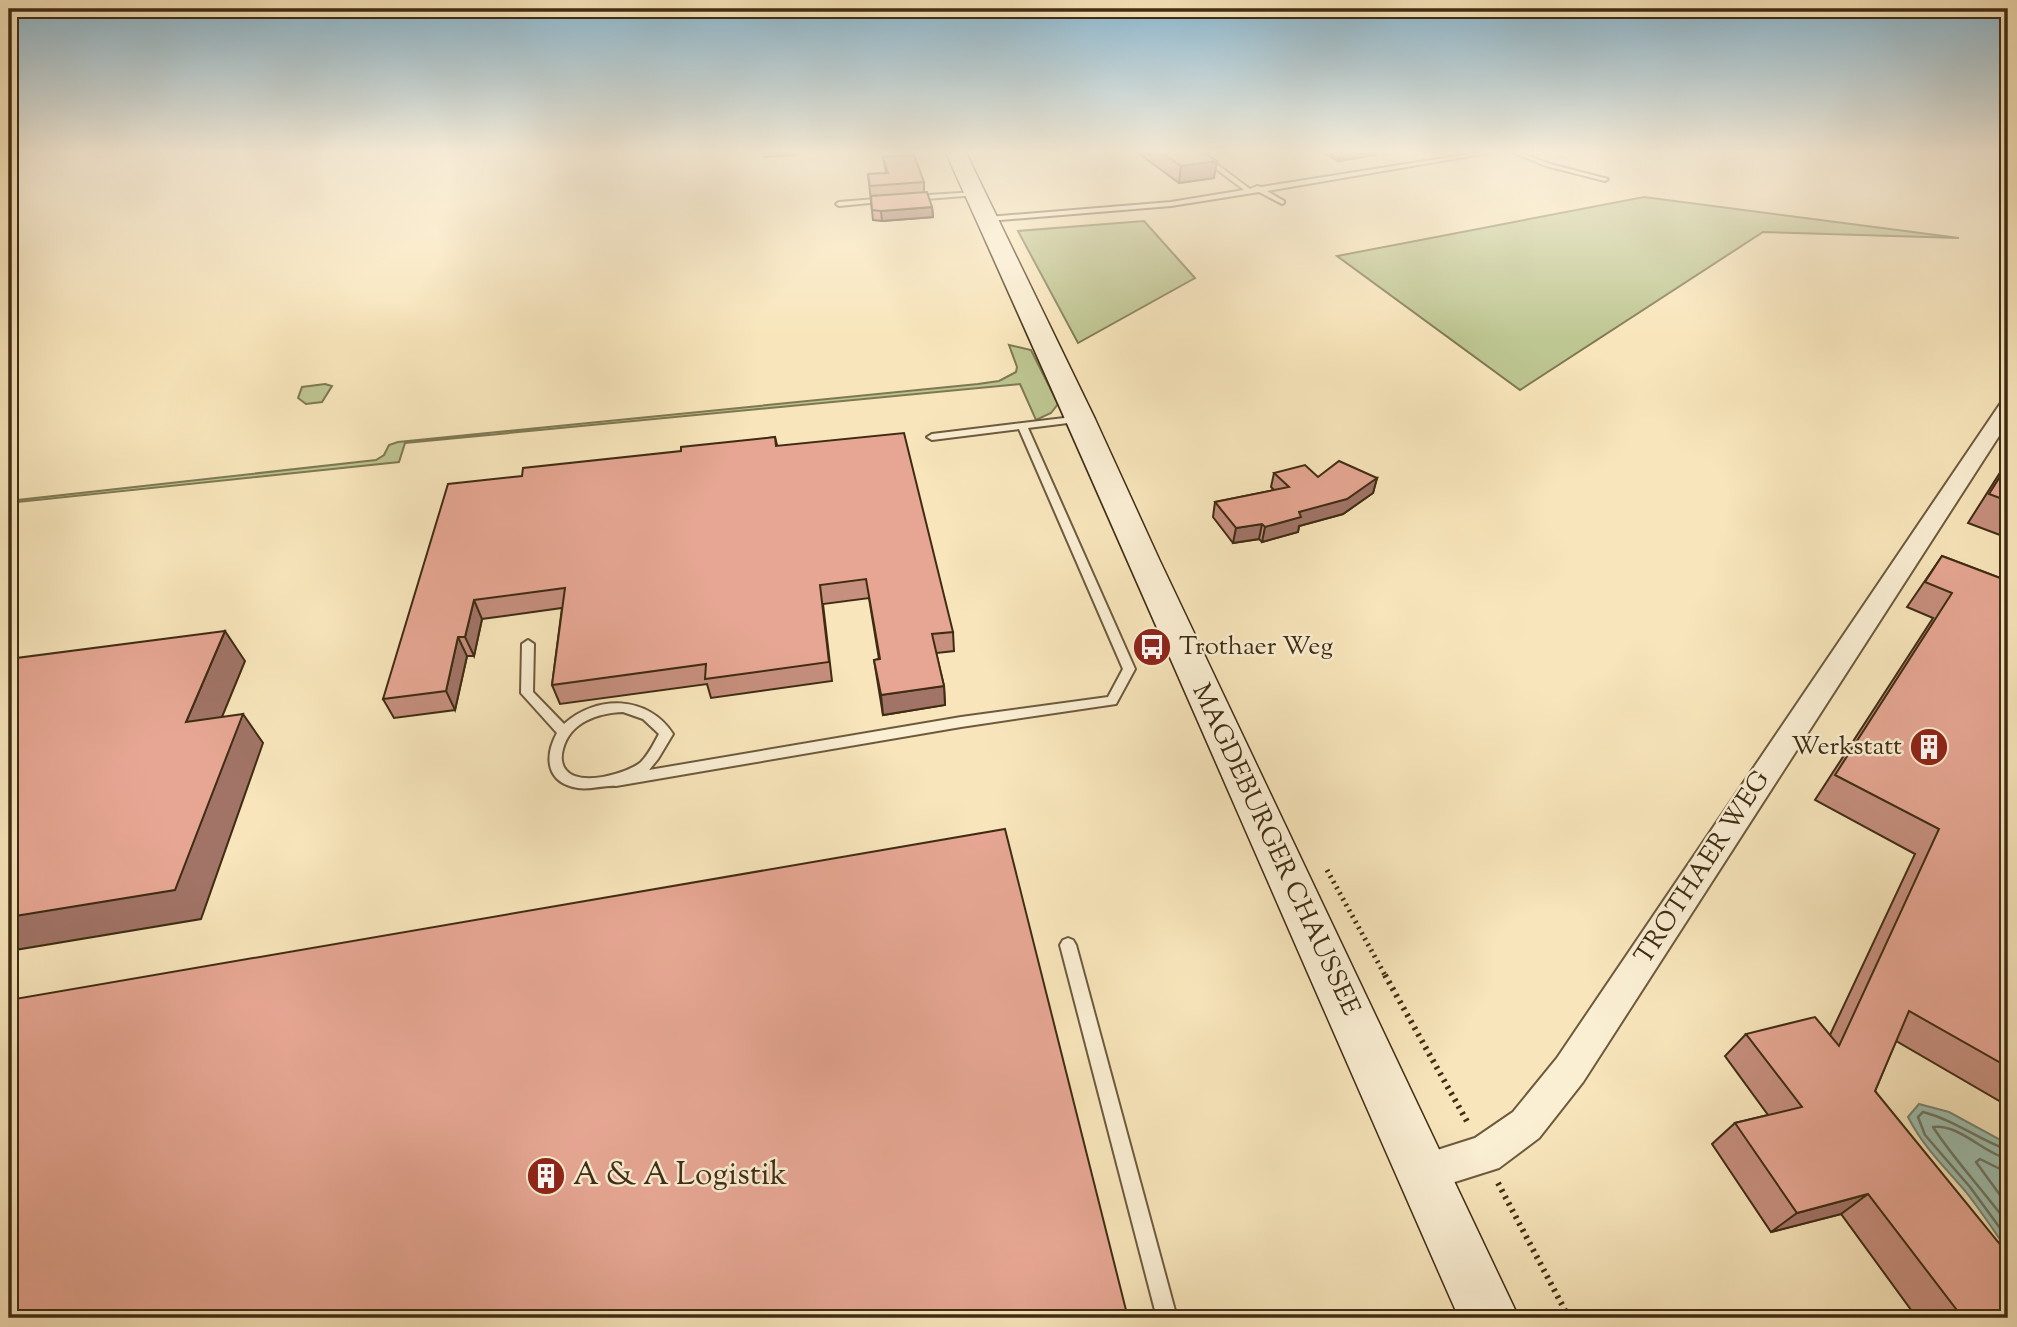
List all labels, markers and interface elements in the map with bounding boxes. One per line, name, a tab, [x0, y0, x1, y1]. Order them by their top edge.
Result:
bus stop icon: Trothaer Weg	[1131, 626, 1173, 668]
place label: Trothaer Weg	[1179, 629, 1333, 666]
street label: MAGDEBURGER CHAUSSEE	[1182, 678, 1369, 1022]
building icon: Werkstatt	[1908, 726, 1950, 768]
place label: Werkstatt	[1791, 729, 1902, 766]
street label: TROTHAER WEG	[1626, 764, 1780, 972]
place label: A & A Logistik	[573, 1153, 787, 1199]
building icon: A & A Logistik	[525, 1155, 567, 1197]

